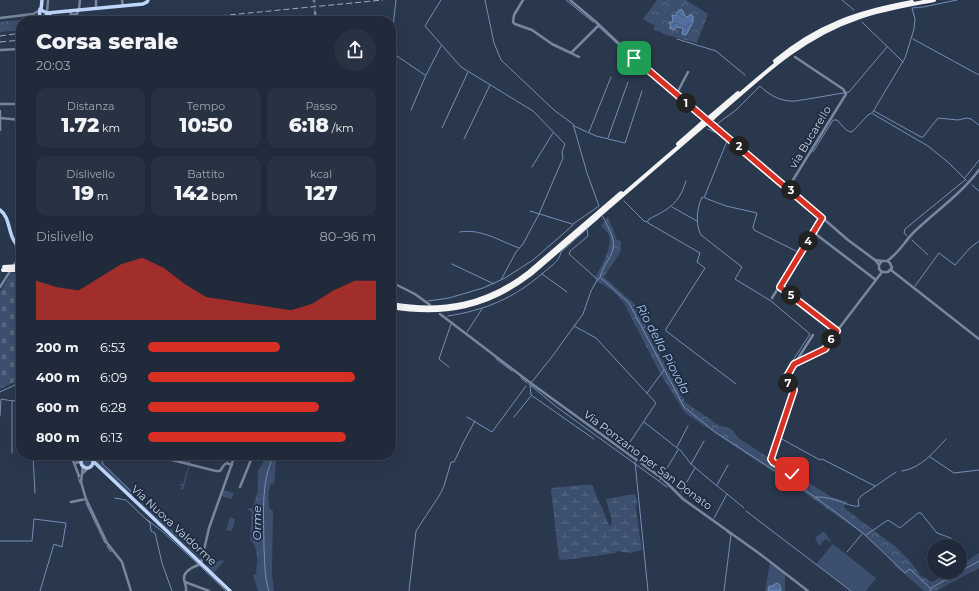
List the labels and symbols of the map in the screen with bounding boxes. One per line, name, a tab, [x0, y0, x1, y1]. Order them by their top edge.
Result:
pin	[617, 41, 651, 75]
pin: 1	[676, 93, 696, 113]
street label: via Bucarello	[786, 103, 834, 171]
pin: 2	[729, 136, 749, 156]
pin: 3	[781, 180, 801, 200]
pin: 4	[798, 231, 818, 251]
pin: 5	[781, 285, 801, 305]
water label: Rio della Piovola	[633, 301, 694, 396]
pin: 6	[821, 329, 841, 349]
pin: 7	[778, 373, 798, 393]
street label: Via Ponzano per San Donato	[581, 407, 715, 513]
pin	[775, 457, 809, 491]
street label: Via Nuova Valdorme	[128, 482, 220, 568]
water label: Orme	[249, 506, 264, 540]

